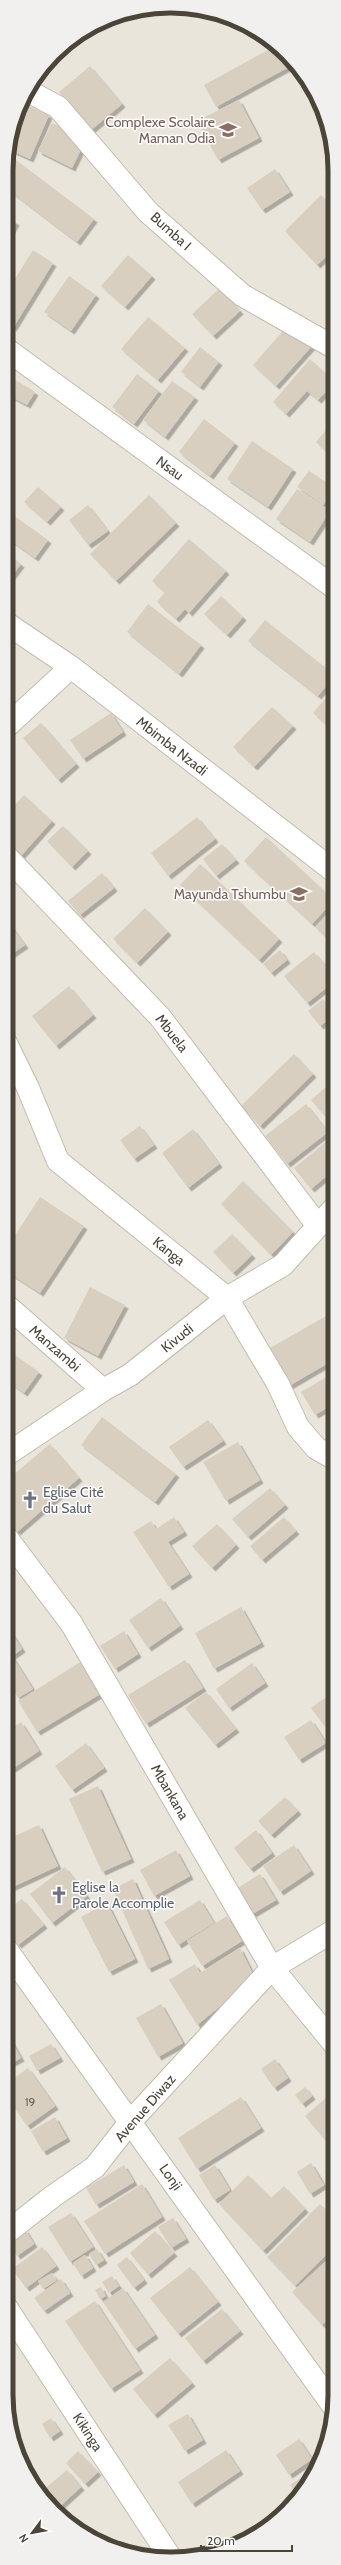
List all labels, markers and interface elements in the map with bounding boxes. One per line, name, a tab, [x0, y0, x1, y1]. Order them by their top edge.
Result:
place label: Complexe Scolaire Maman Odia	[105, 113, 215, 147]
school or university icon: Complexe Scolaire Maman Odia	[218, 120, 238, 140]
street label: Bumba I	[147, 208, 195, 254]
street label: Nsau	[153, 452, 187, 484]
street label: Mbimba Nzadi	[133, 713, 211, 779]
school or university icon: Mayunda Tshumbu	[289, 884, 309, 904]
place label: Mayunda Tshumbu	[174, 885, 286, 903]
street label: Mbuela	[152, 1010, 193, 1056]
street label: Kanga	[149, 1233, 189, 1270]
street label: Kivudi	[157, 1320, 197, 1356]
street label: Manzambi	[26, 1321, 84, 1375]
place label: Eglise Cité du Salut	[43, 1483, 104, 1517]
church icon: Eglise Cité du Salut	[20, 1490, 40, 1510]
street label: Mbankana	[147, 1761, 193, 1823]
place label: Eglise la Parole Accomplie	[72, 1878, 174, 1912]
church icon: Eglise la Parole Accomplie	[49, 1885, 69, 1905]
street label: Avenue Diwaz	[111, 2070, 180, 2146]
house number: 19	[25, 2094, 36, 2109]
street label: Lonji	[155, 2160, 187, 2194]
street label: Kikinga	[69, 2409, 107, 2455]
north arrow	[12, 2513, 52, 2553]
scale bar	[201, 2527, 292, 2553]
text: N	[16, 2531, 32, 2545]
text: 20 m	[207, 2533, 235, 2548]

